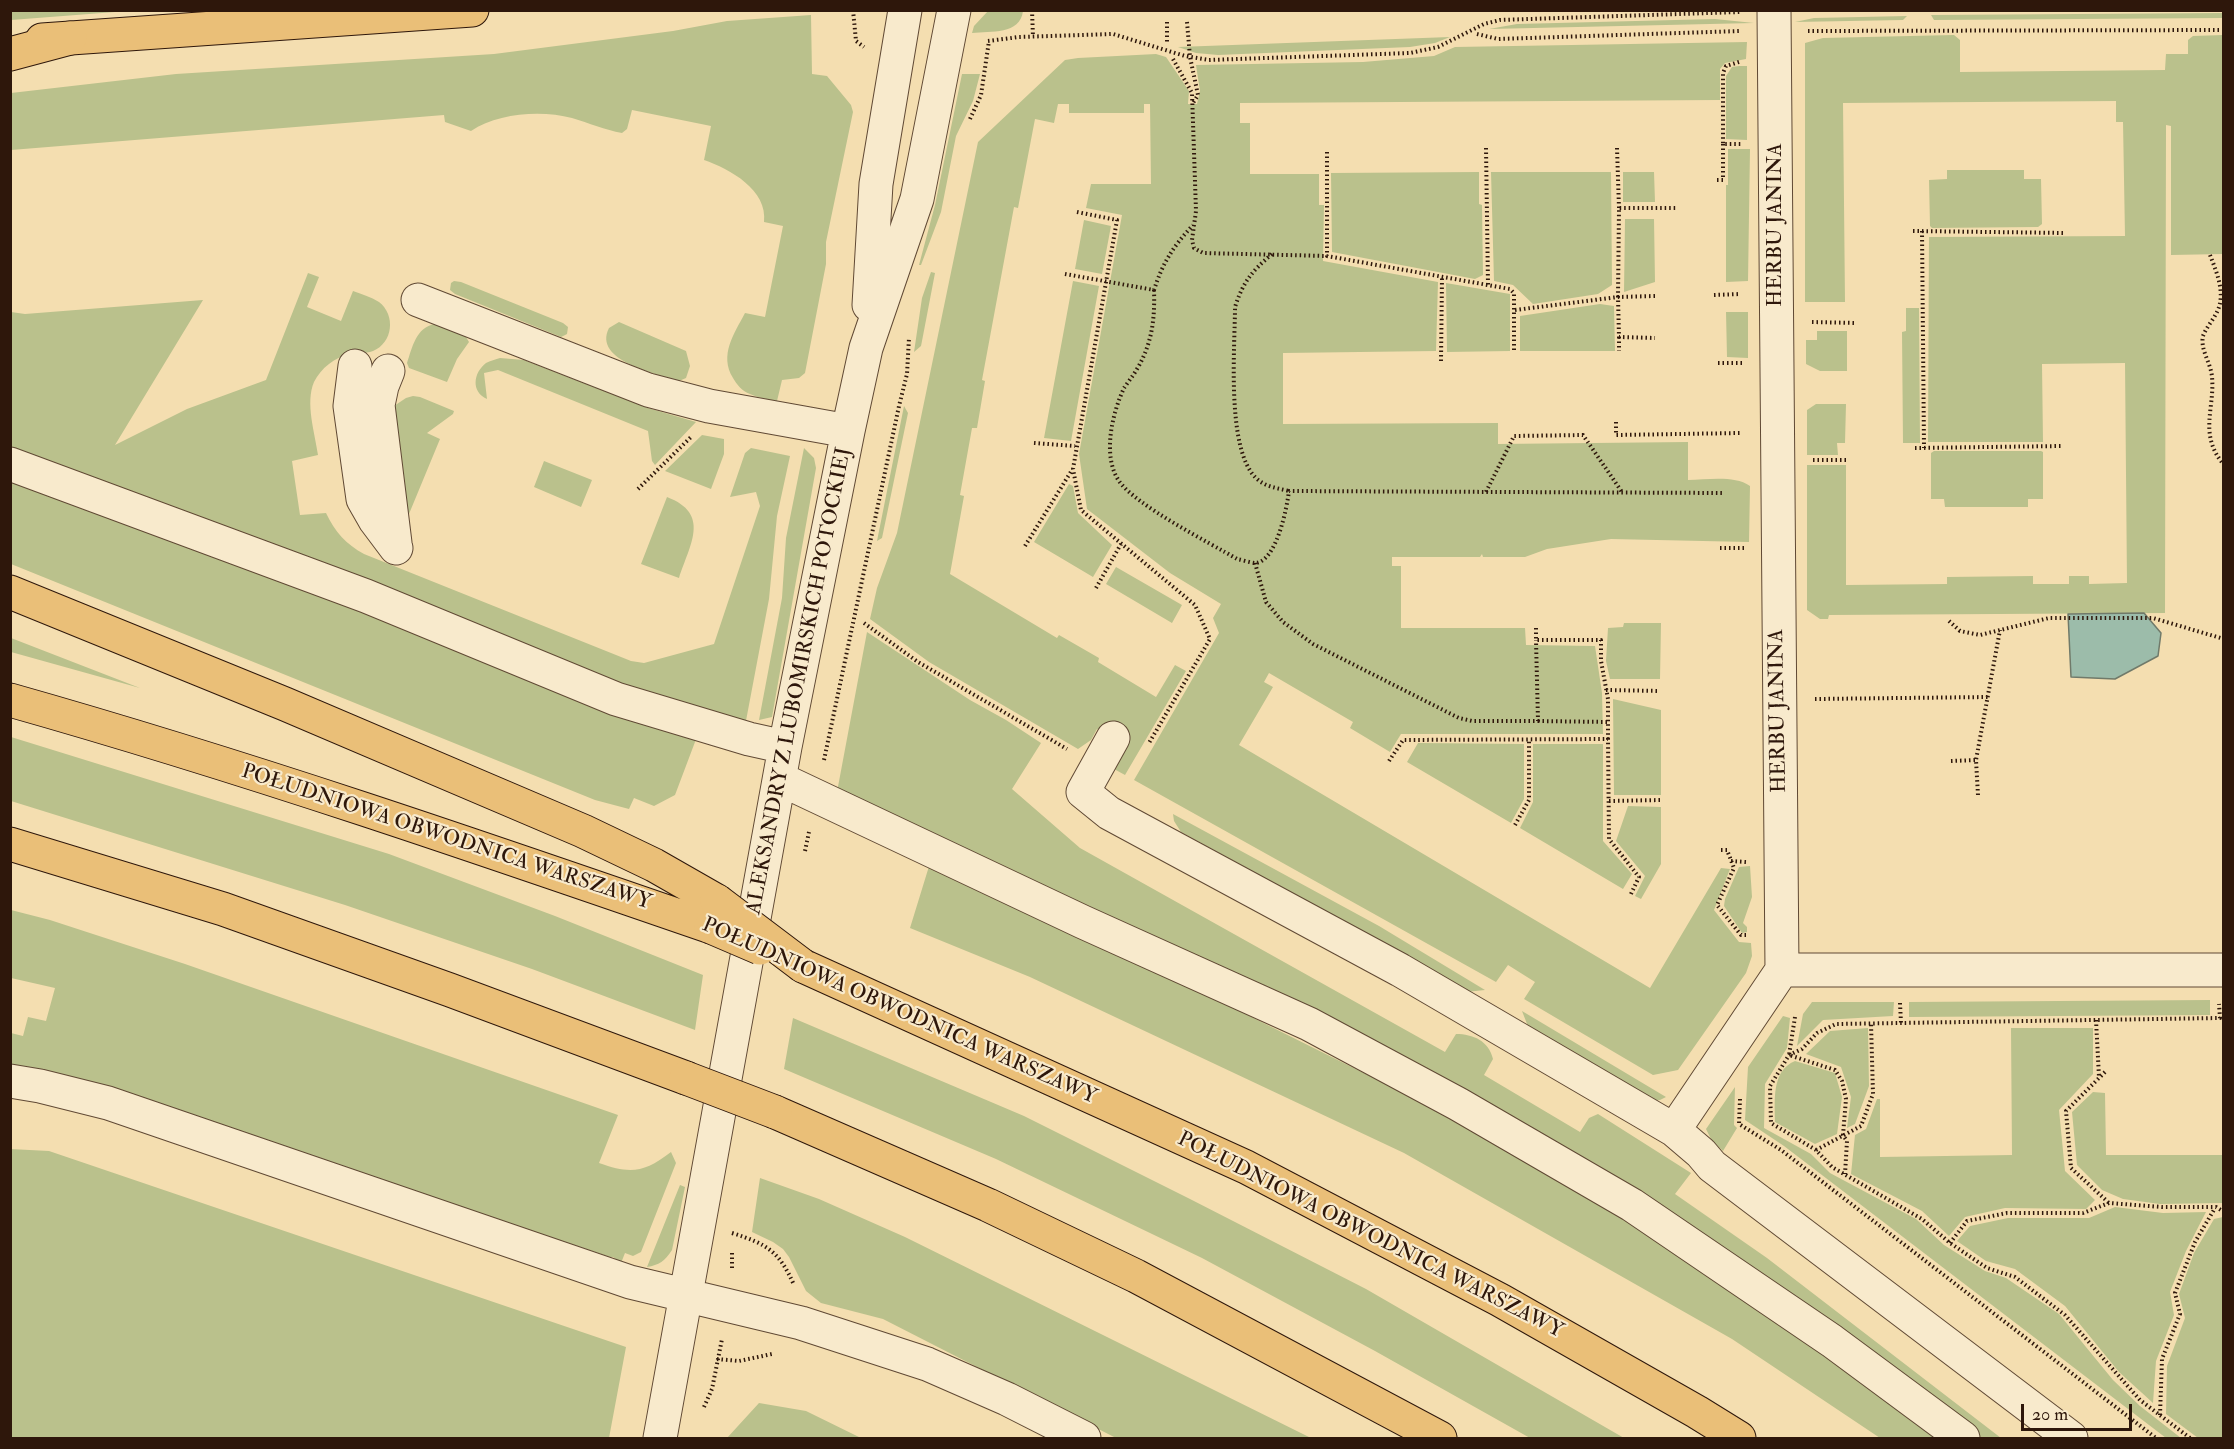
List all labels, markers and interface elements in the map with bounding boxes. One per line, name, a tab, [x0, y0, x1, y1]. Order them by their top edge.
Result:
street label: HERBU JANINA	[1763, 143, 1789, 307]
street label: ALEKSANDRY Z LUBOMIRSKICH POTOCKIEJ	[742, 445, 858, 917]
street label: HERBU JANINA	[1765, 629, 1793, 793]
street label: POŁUDNIOWA OBWODNICA WARSZAWY	[238, 760, 654, 916]
street label: POŁUDNIOWA OBWODNICA WARSZAWY	[698, 913, 1100, 1111]
street label: POŁUDNIOWA OBWODNICA WARSZAWY	[1173, 1127, 1567, 1345]
scale bar	[2024, 1392, 2135, 1430]
text: 20 m	[2032, 1403, 2068, 1426]

